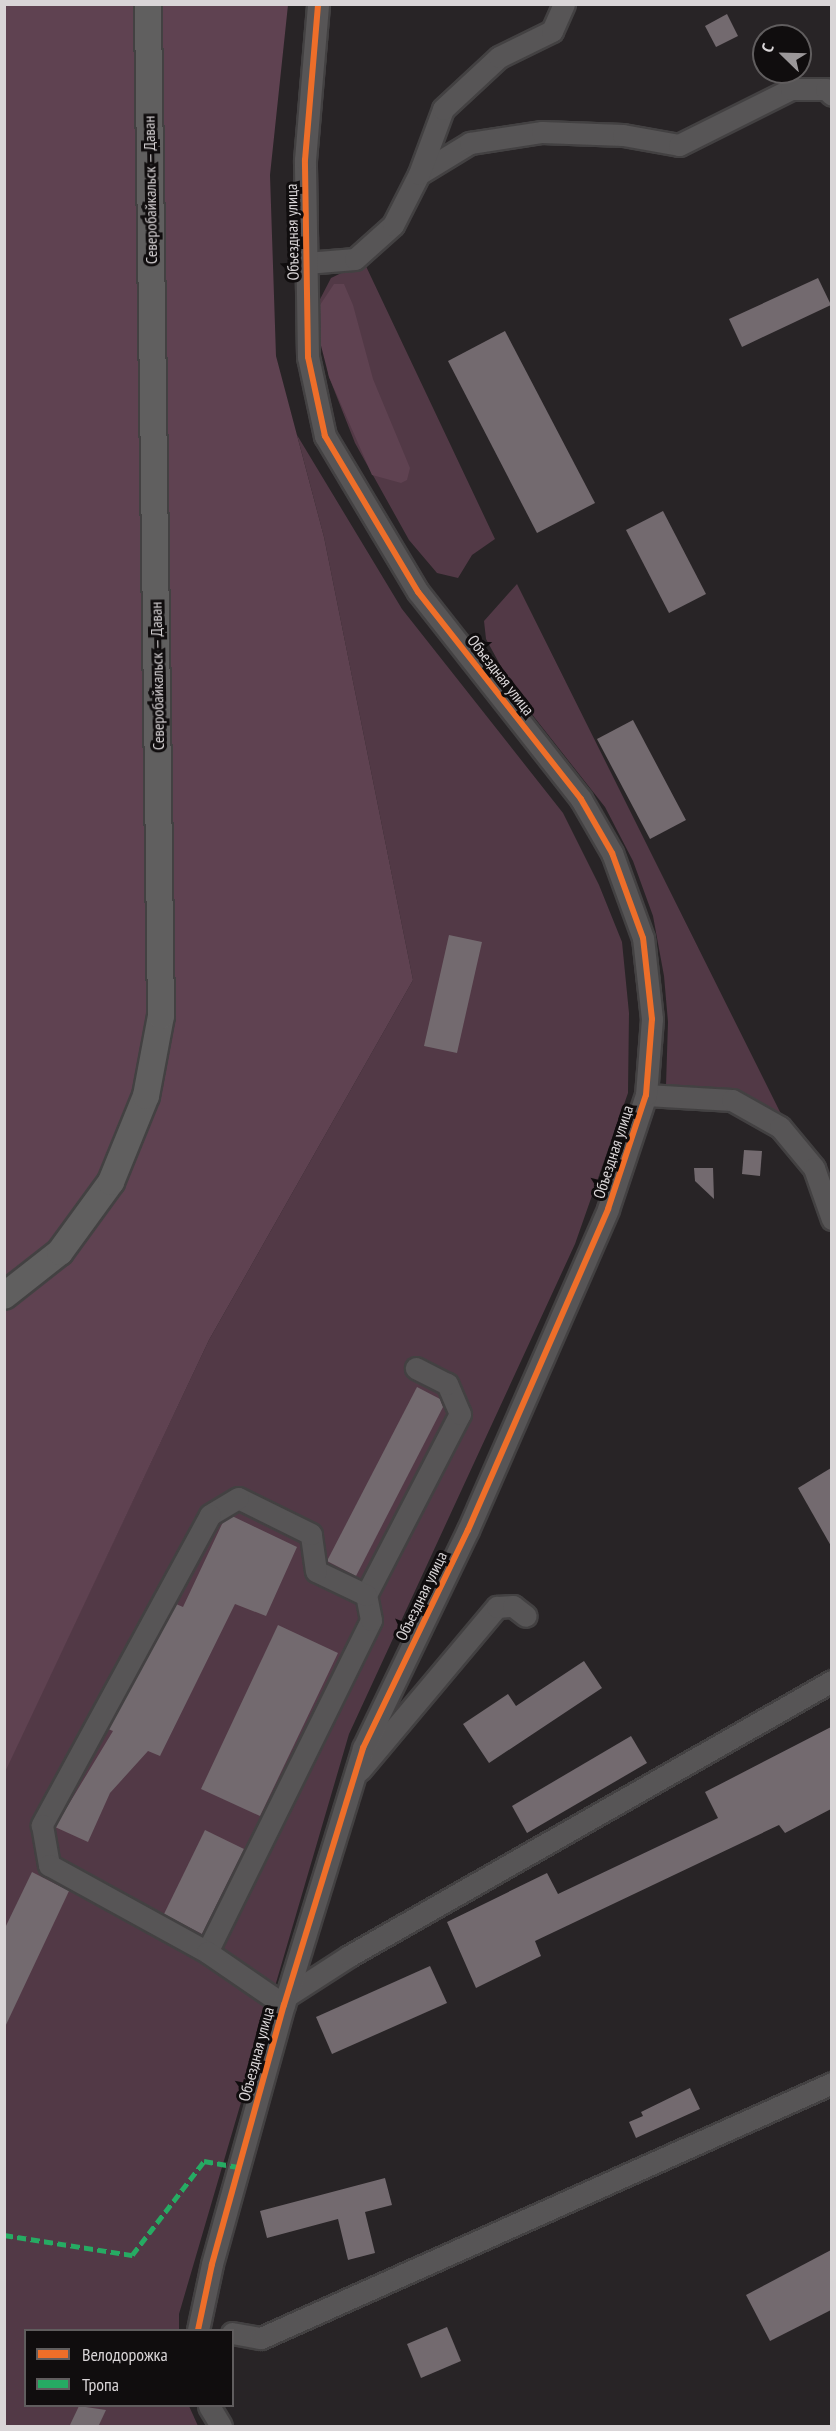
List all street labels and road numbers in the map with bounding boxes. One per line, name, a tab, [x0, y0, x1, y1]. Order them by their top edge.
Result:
street label: Северобайкальск — Даван	[139, 115, 161, 265]
street label: Объездная улица	[282, 183, 302, 281]
street label: Северобайкальск — Даван	[146, 601, 168, 751]
street label: Объездная улица	[464, 631, 538, 719]
street label: Объездная улица	[589, 1103, 637, 1201]
street label: Объездная улица	[391, 1548, 451, 1644]
street label: Объездная улица	[234, 2005, 278, 2103]

